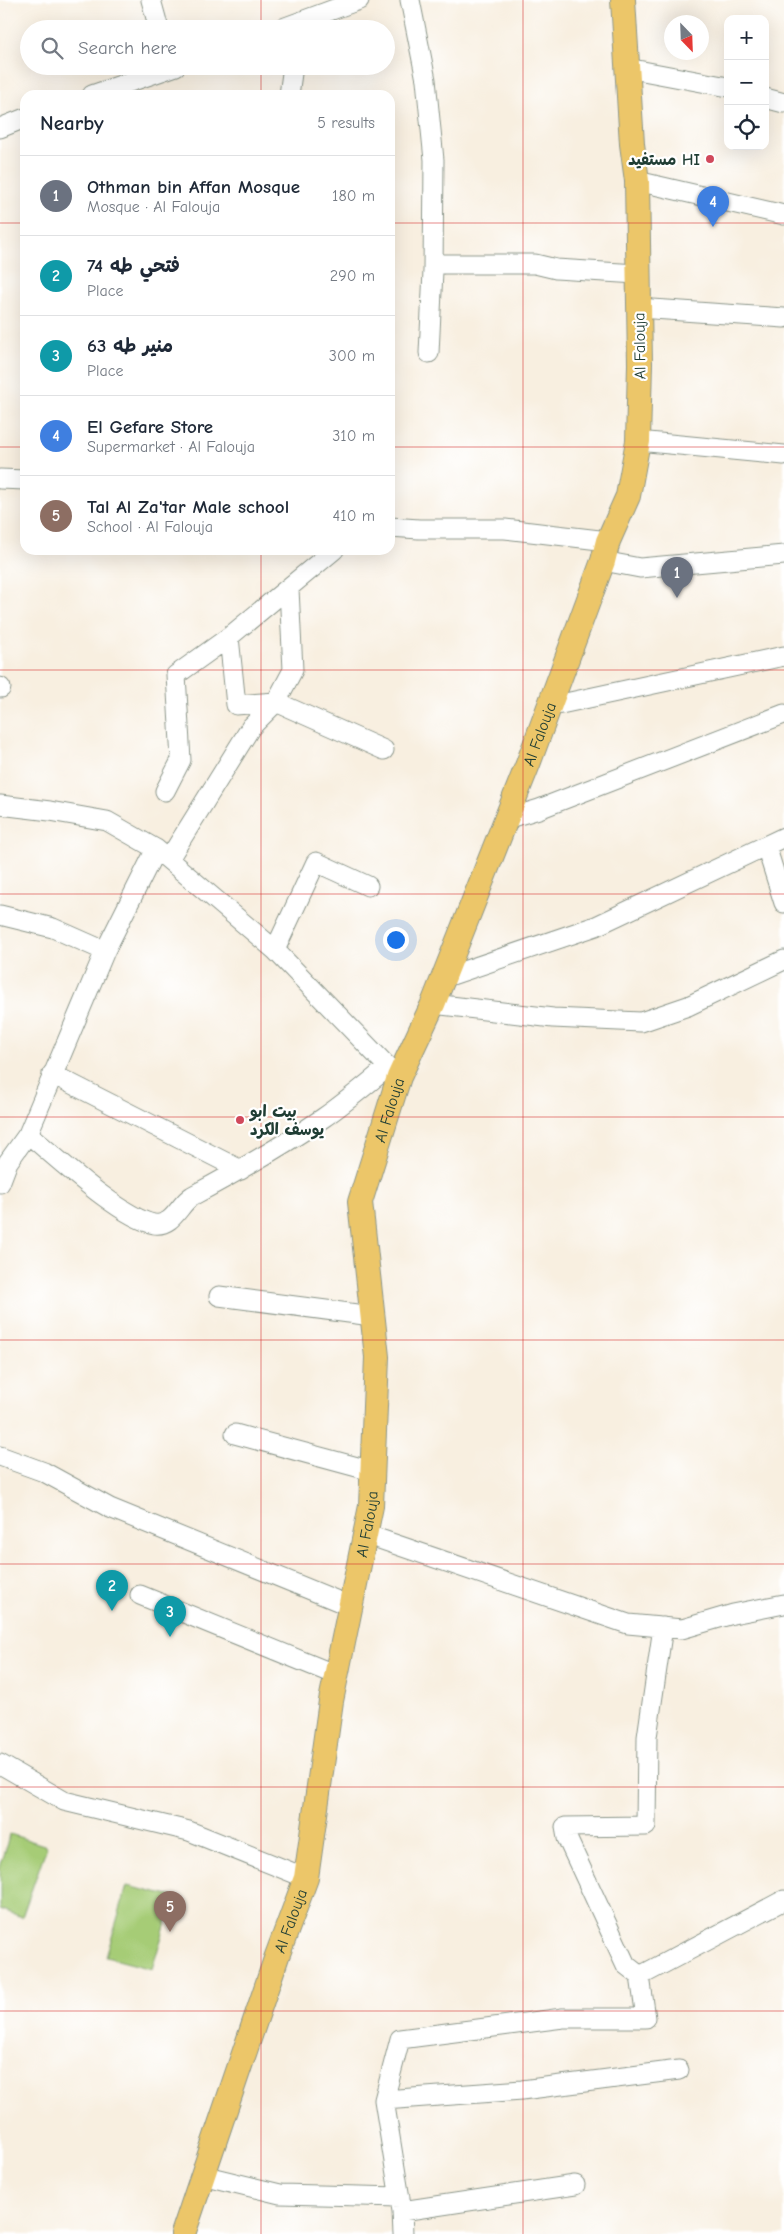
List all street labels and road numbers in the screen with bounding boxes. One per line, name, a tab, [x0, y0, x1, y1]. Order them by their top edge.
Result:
street label: Al Falouja	[630, 312, 650, 380]
street label: Al Falouja	[520, 700, 560, 769]
street label: Al Falouja	[371, 1076, 408, 1145]
street label: Al Falouja	[353, 1491, 382, 1559]
street label: Al Falouja	[271, 1887, 311, 1956]

